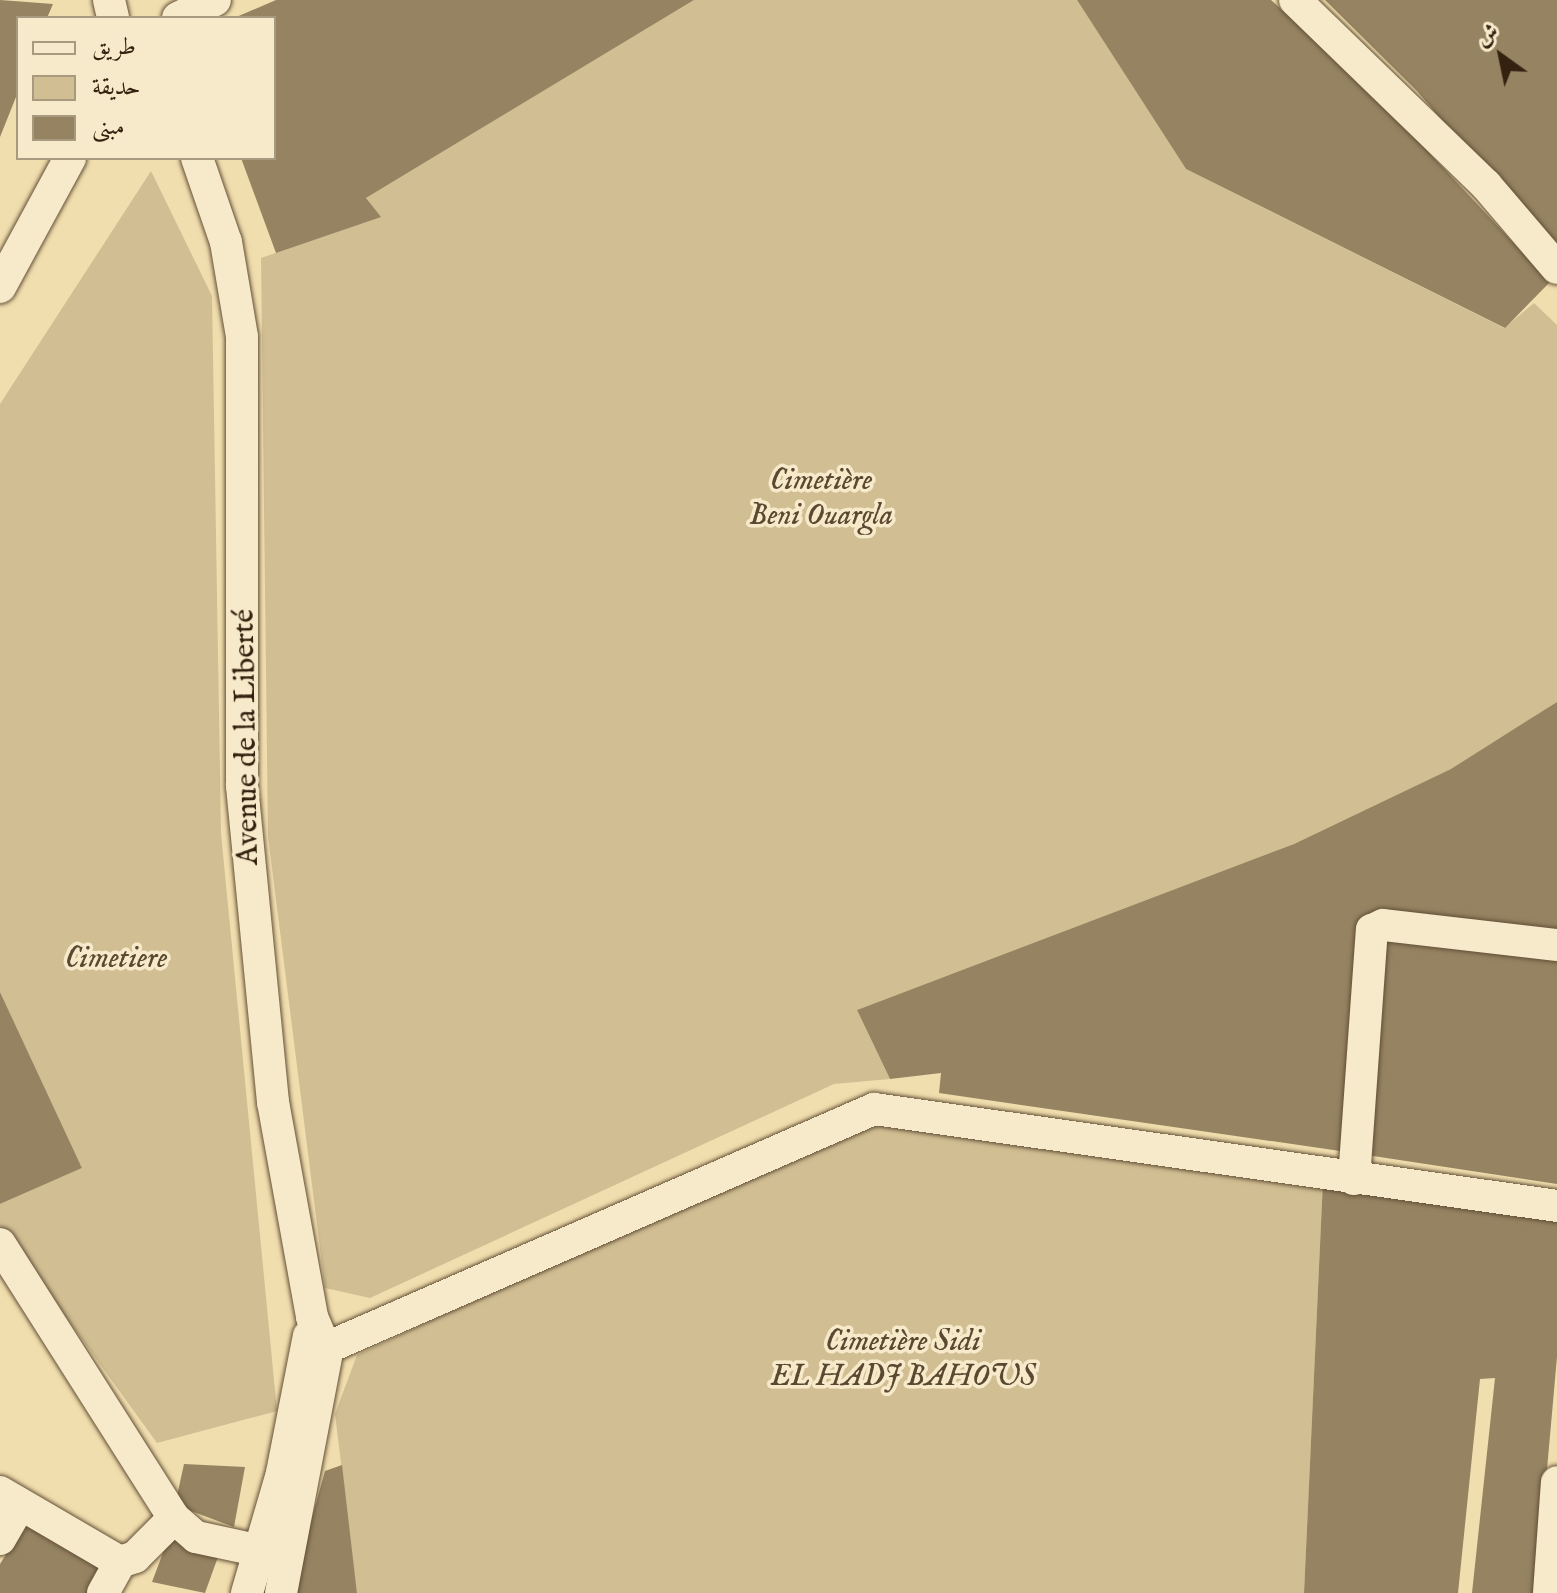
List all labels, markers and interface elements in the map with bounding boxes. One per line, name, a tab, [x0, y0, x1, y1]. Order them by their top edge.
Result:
legend	[16, 16, 276, 160]
north arrow	[1461, 16, 1541, 96]
text: ش	[1471, 18, 1505, 54]
text: طريق	[92, 32, 136, 63]
text: حديقة	[92, 72, 141, 103]
text: مبنى	[92, 112, 125, 143]
park label: Cimetière Beni Ouargla	[749, 463, 893, 534]
street label: Avenue de la Liberté	[227, 609, 267, 865]
park label: Cimetiere	[65, 941, 167, 977]
park label: Cimetière Sidi EL HADJ BAHOUS	[770, 1324, 1036, 1394]

